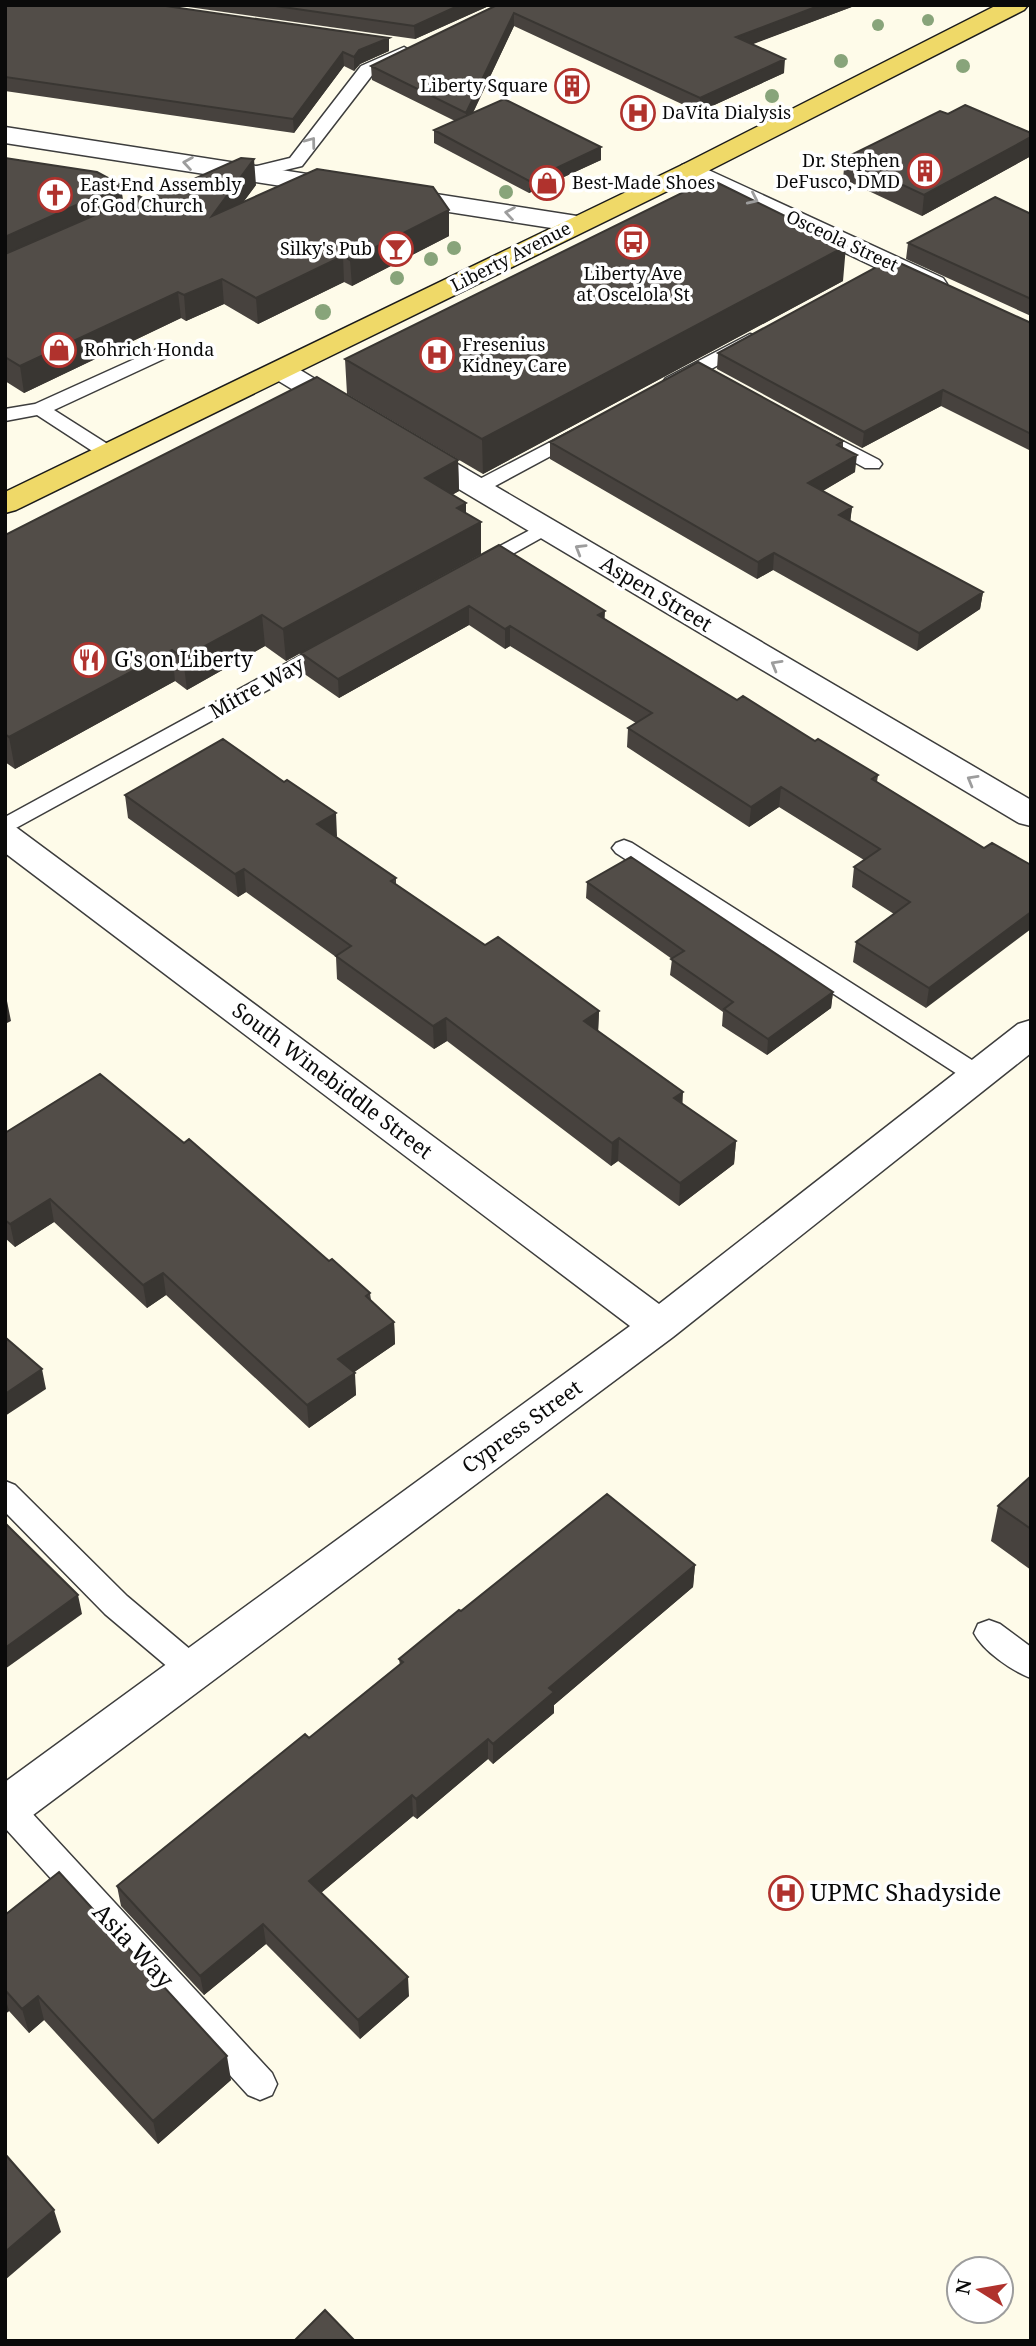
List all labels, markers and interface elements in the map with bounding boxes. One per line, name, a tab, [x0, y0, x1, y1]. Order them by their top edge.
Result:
building icon: Liberty Square	[553, 67, 591, 105]
place label: Liberty Square	[420, 73, 548, 97]
hospital icon: DaVita Dialysis	[619, 94, 657, 132]
place label: DaVita Dialysis	[662, 100, 791, 124]
one-way arrow	[303, 137, 315, 150]
place label: Dr. Stephen DeFusco, DMD	[776, 148, 900, 193]
building icon: Dr. Stephen DeFusco, DMD	[906, 152, 944, 190]
one-way arrow	[182, 155, 194, 170]
shop icon: Best-Made Shoes	[528, 164, 566, 202]
place label: Best-Made Shoes	[572, 170, 715, 194]
place label: East End Assembly of God Church	[80, 172, 242, 217]
church icon: East End Assembly of God Church	[36, 176, 74, 214]
one-way arrow	[746, 191, 758, 205]
street label: Osceola Street	[783, 204, 902, 277]
one-way arrow	[504, 206, 516, 221]
street label: Liberty Avenue	[446, 216, 575, 297]
bus stop icon: Liberty Ave at Oscelola St	[614, 223, 652, 261]
bar icon: Silky's Pub	[377, 230, 415, 268]
place label: Silky's Pub	[280, 236, 372, 260]
place label: Liberty Ave at Oscelola St	[576, 261, 690, 306]
shop icon: Rohrich Honda	[40, 331, 78, 369]
place label: Fresenius Kidney Care	[462, 332, 567, 377]
hospital icon: Fresenius Kidney Care	[418, 336, 456, 374]
place label: Rohrich Honda	[84, 337, 214, 361]
one-way arrow	[574, 545, 587, 558]
street label: Aspen Street	[595, 549, 718, 638]
restaurant icon: G's on Liberty	[70, 641, 108, 679]
place label: G's on Liberty	[114, 645, 253, 673]
street label: Mitre Way	[204, 650, 309, 725]
one-way arrow	[770, 660, 783, 673]
one-way arrow	[966, 775, 979, 788]
street label: South Winebiddle Street	[227, 996, 438, 1165]
street label: Cypress Street	[456, 1373, 587, 1479]
hospital icon: UPMC Shadyside	[767, 1874, 805, 1912]
place label: UPMC Shadyside	[810, 1875, 1001, 1908]
street label: Asia Way	[86, 1895, 182, 1995]
north arrow	[945, 2255, 1015, 2325]
text: N	[949, 2277, 978, 2297]

